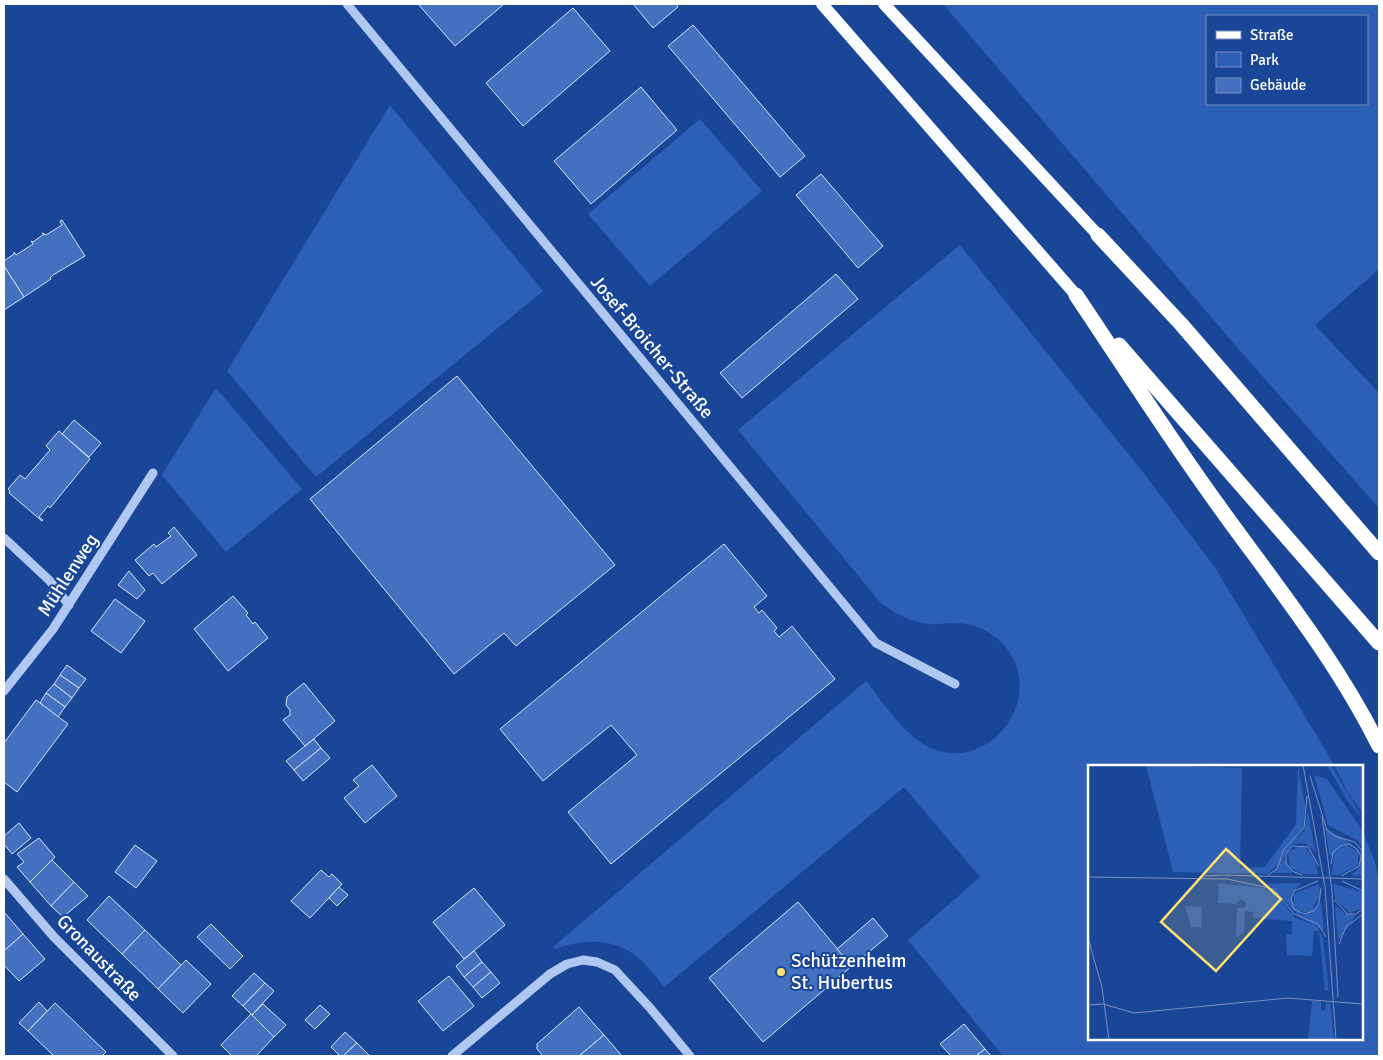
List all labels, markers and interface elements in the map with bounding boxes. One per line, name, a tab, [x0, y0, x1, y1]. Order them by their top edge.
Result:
legend	[1206, 15, 1368, 105]
text: Straße	[1250, 26, 1294, 44]
text: Park	[1250, 51, 1279, 69]
text: Gebäude	[1250, 76, 1306, 94]
street label: Josef-Broicher-Straße	[585, 270, 719, 424]
street label: Mühlenweg	[32, 529, 104, 621]
inset map	[1088, 765, 1363, 1040]
street label: Gronaustraße	[51, 909, 147, 1007]
place label: Schützenheim St. Hubertus	[791, 949, 906, 995]
marker: Schützenheim St. Hubertus	[775, 966, 787, 978]

